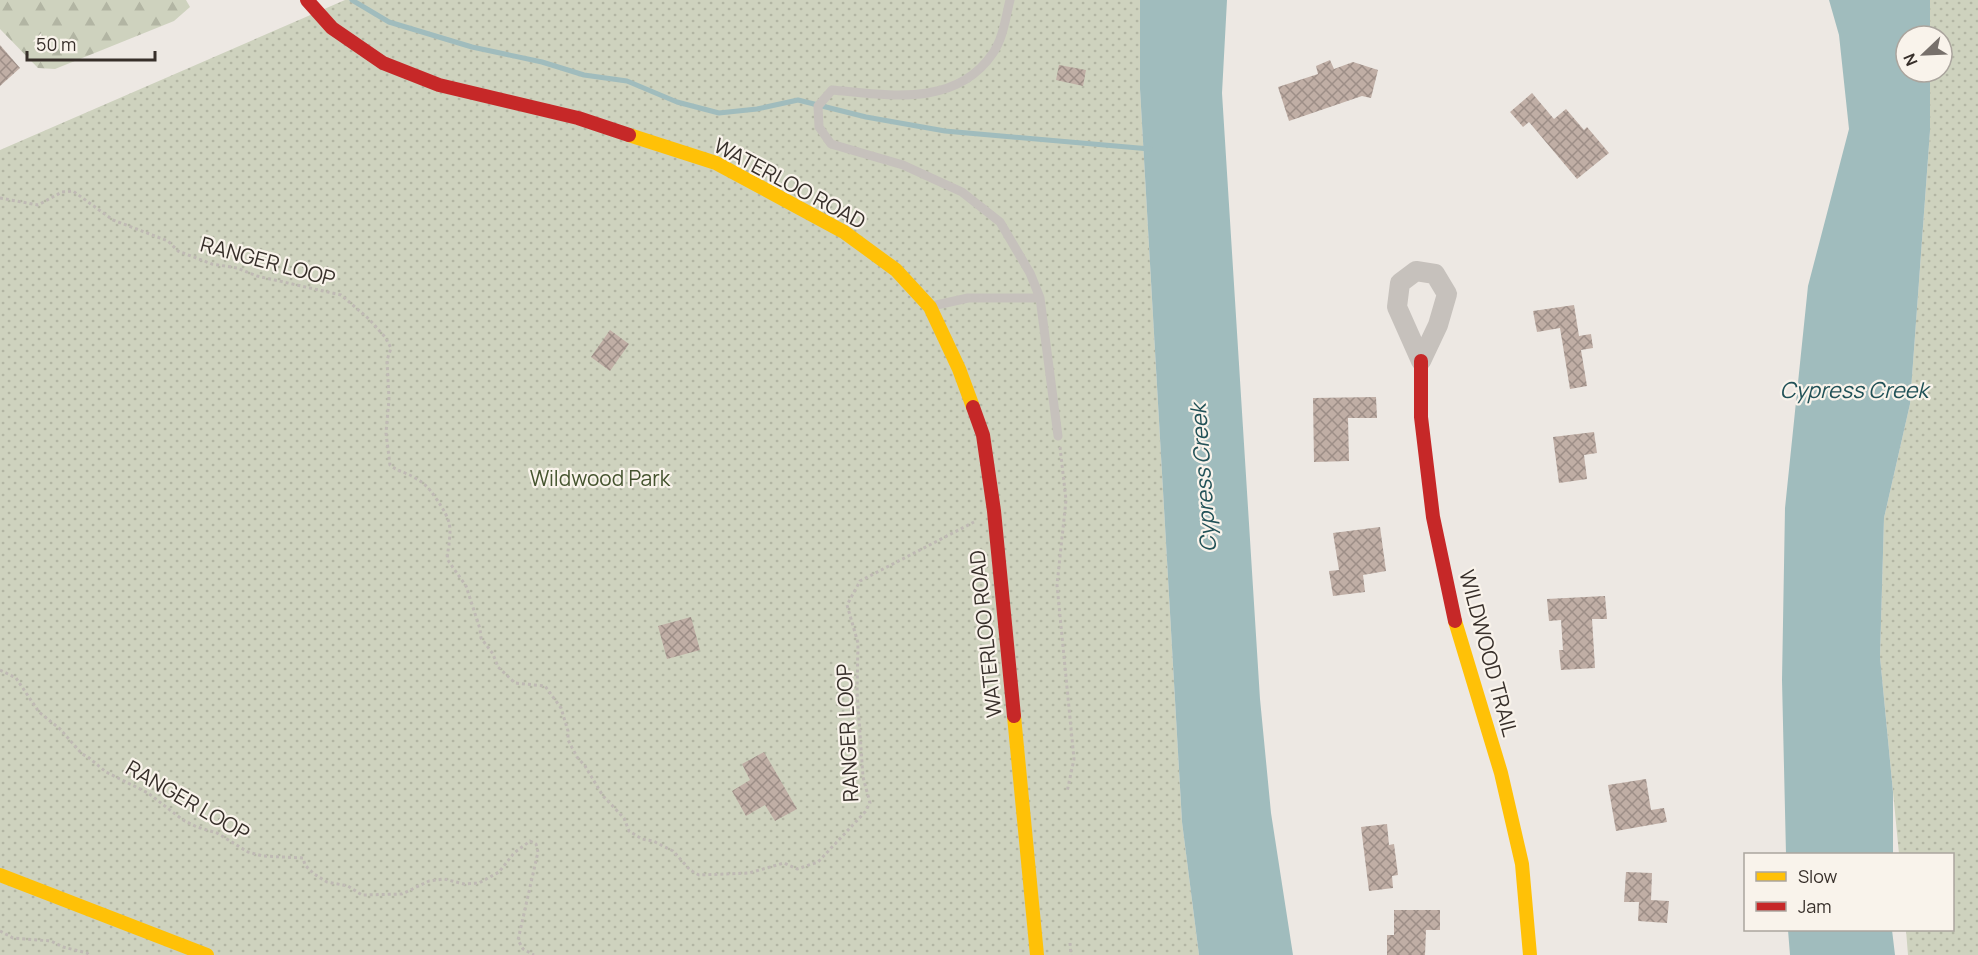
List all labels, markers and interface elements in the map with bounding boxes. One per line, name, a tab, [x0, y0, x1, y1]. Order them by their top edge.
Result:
scale bar	[27, 24, 154, 62]
north arrow	[1894, 24, 1954, 84]
text: 50 m	[36, 32, 76, 56]
text: N	[1898, 50, 1923, 69]
street label: WATERLOO ROAD	[709, 131, 871, 235]
street label: RANGER LOOP	[197, 230, 339, 293]
water label: Cypress Creek	[1780, 375, 1931, 405]
water label: Cypress Creek	[1183, 400, 1223, 553]
park label: Wildwood Park	[530, 464, 671, 492]
street label: WATERLOO ROAD	[962, 549, 1008, 719]
street label: WILDWOOD TRAIL	[1453, 567, 1525, 740]
street label: RANGER LOOP	[829, 663, 865, 803]
street label: RANGER LOOP	[121, 753, 255, 847]
legend	[1744, 853, 1954, 931]
text: Slow	[1798, 864, 1838, 888]
text: Jam	[1798, 894, 1832, 918]

